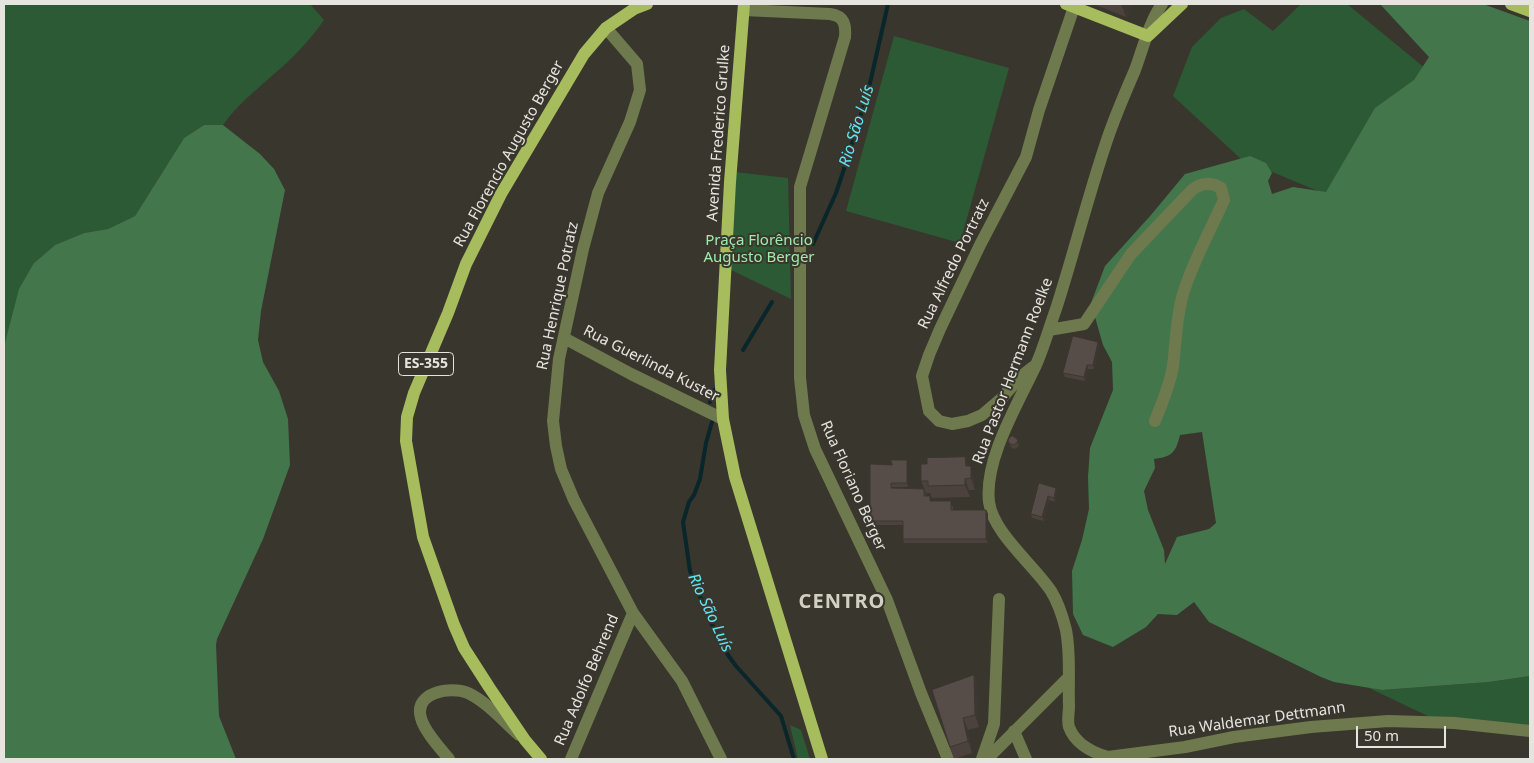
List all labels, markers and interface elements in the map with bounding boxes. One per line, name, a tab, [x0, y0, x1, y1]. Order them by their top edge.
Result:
street label: Avenida Frederico Grulke	[704, 44, 734, 222]
street label: Rua Florencio Augusto Berger	[450, 58, 568, 250]
water label: Rio São Luís	[835, 83, 879, 169]
street label: Rua Alfredo Portratz	[915, 196, 993, 332]
street label: Rua Henrique Potratz	[533, 220, 583, 372]
park label: Praça Florêncio Augusto Berger	[703, 232, 815, 267]
street label: Rua Pastor Hermann Roelke	[969, 275, 1057, 467]
street label: Rua Guerlinda Kuster	[580, 322, 722, 406]
road number: ES-355	[398, 352, 454, 376]
street label: Rua Floriano Berger	[816, 418, 890, 554]
water label: Rio São Luís	[683, 571, 737, 655]
district label: CENTRO	[798, 590, 886, 614]
street label: Rua Adolfo Behrend	[551, 612, 623, 748]
street label: Rua Waldemar Dettmann	[1167, 699, 1347, 741]
scale bar	[1359, 716, 1449, 748]
text: 50 m	[1364, 725, 1399, 745]

